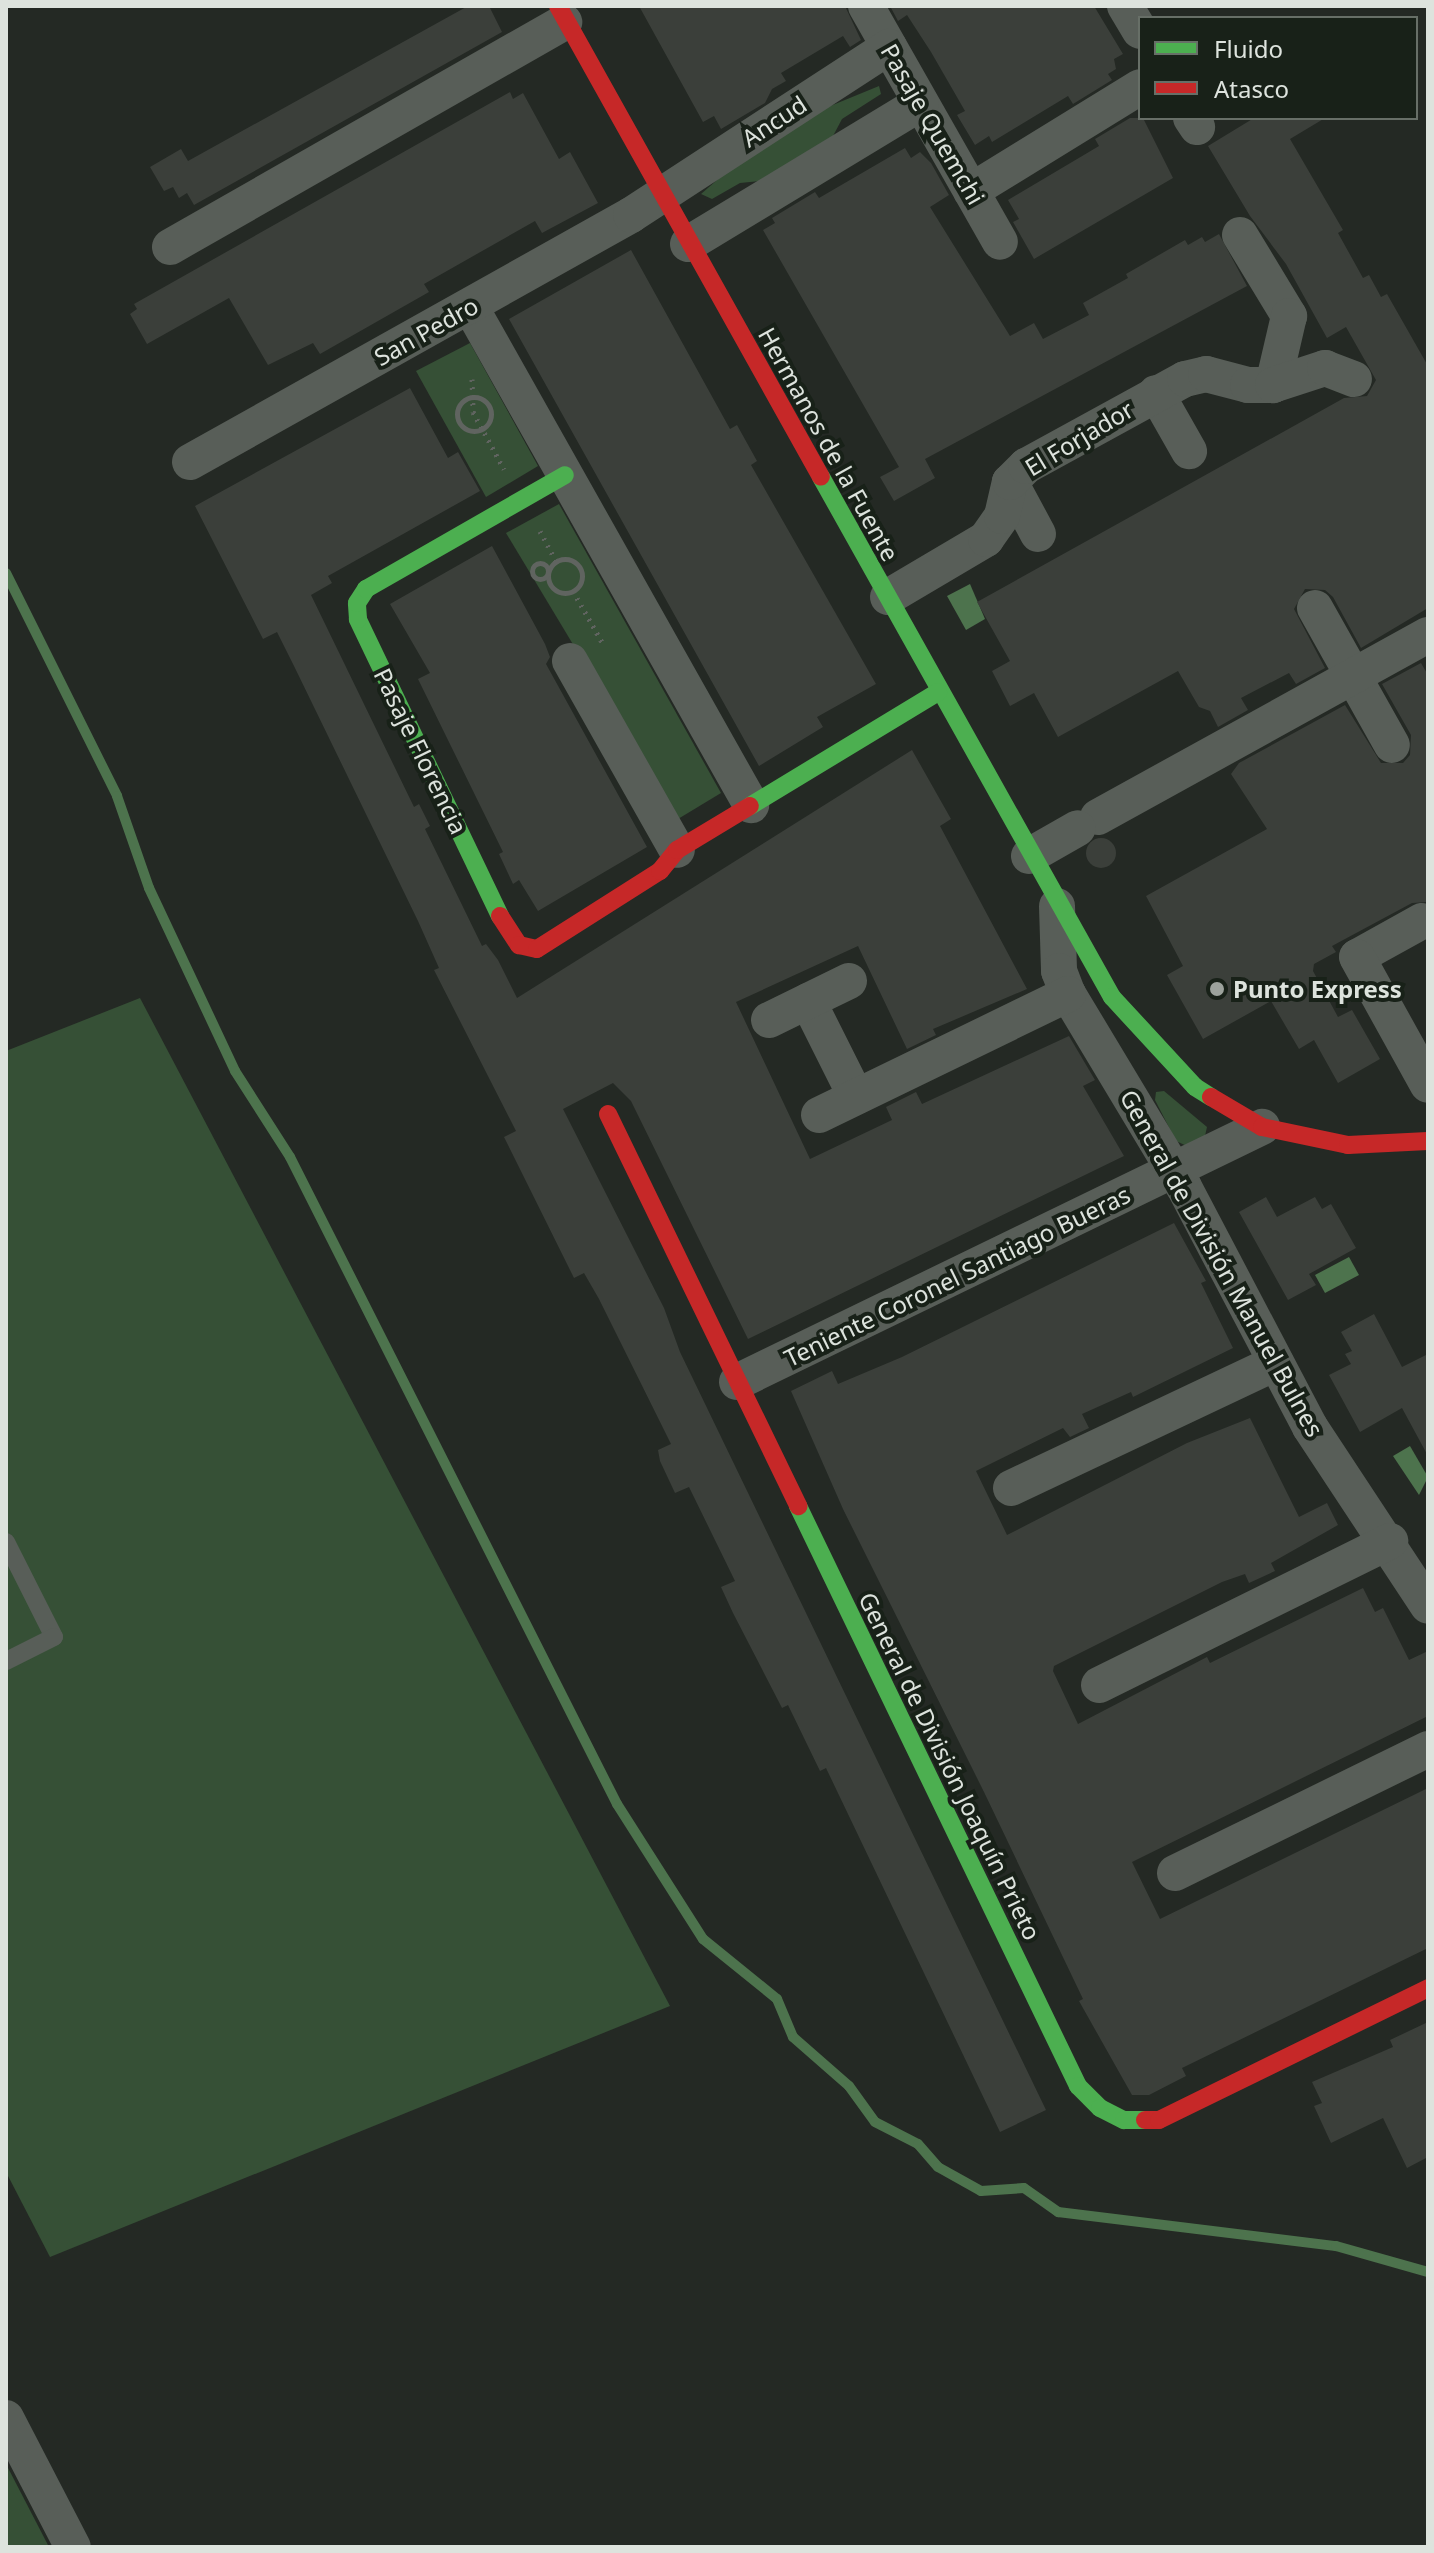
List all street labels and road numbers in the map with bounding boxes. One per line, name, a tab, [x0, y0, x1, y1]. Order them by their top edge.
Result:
street label: Pasaje Quemchi	[875, 38, 991, 210]
street label: Ancud	[736, 90, 812, 152]
street label: San Pedro	[369, 291, 483, 371]
street label: Hermanos de la Fuente	[753, 322, 905, 566]
street label: El Forjador	[1020, 394, 1138, 482]
street label: Pasaje Florencia	[368, 663, 474, 839]
street label: General de División Manuel Bulnes	[1114, 1085, 1330, 1441]
street label: Teniente Coronel Santiago Bueras	[779, 1180, 1135, 1372]
street label: General de División Joaquín Prieto	[853, 1587, 1047, 1945]

